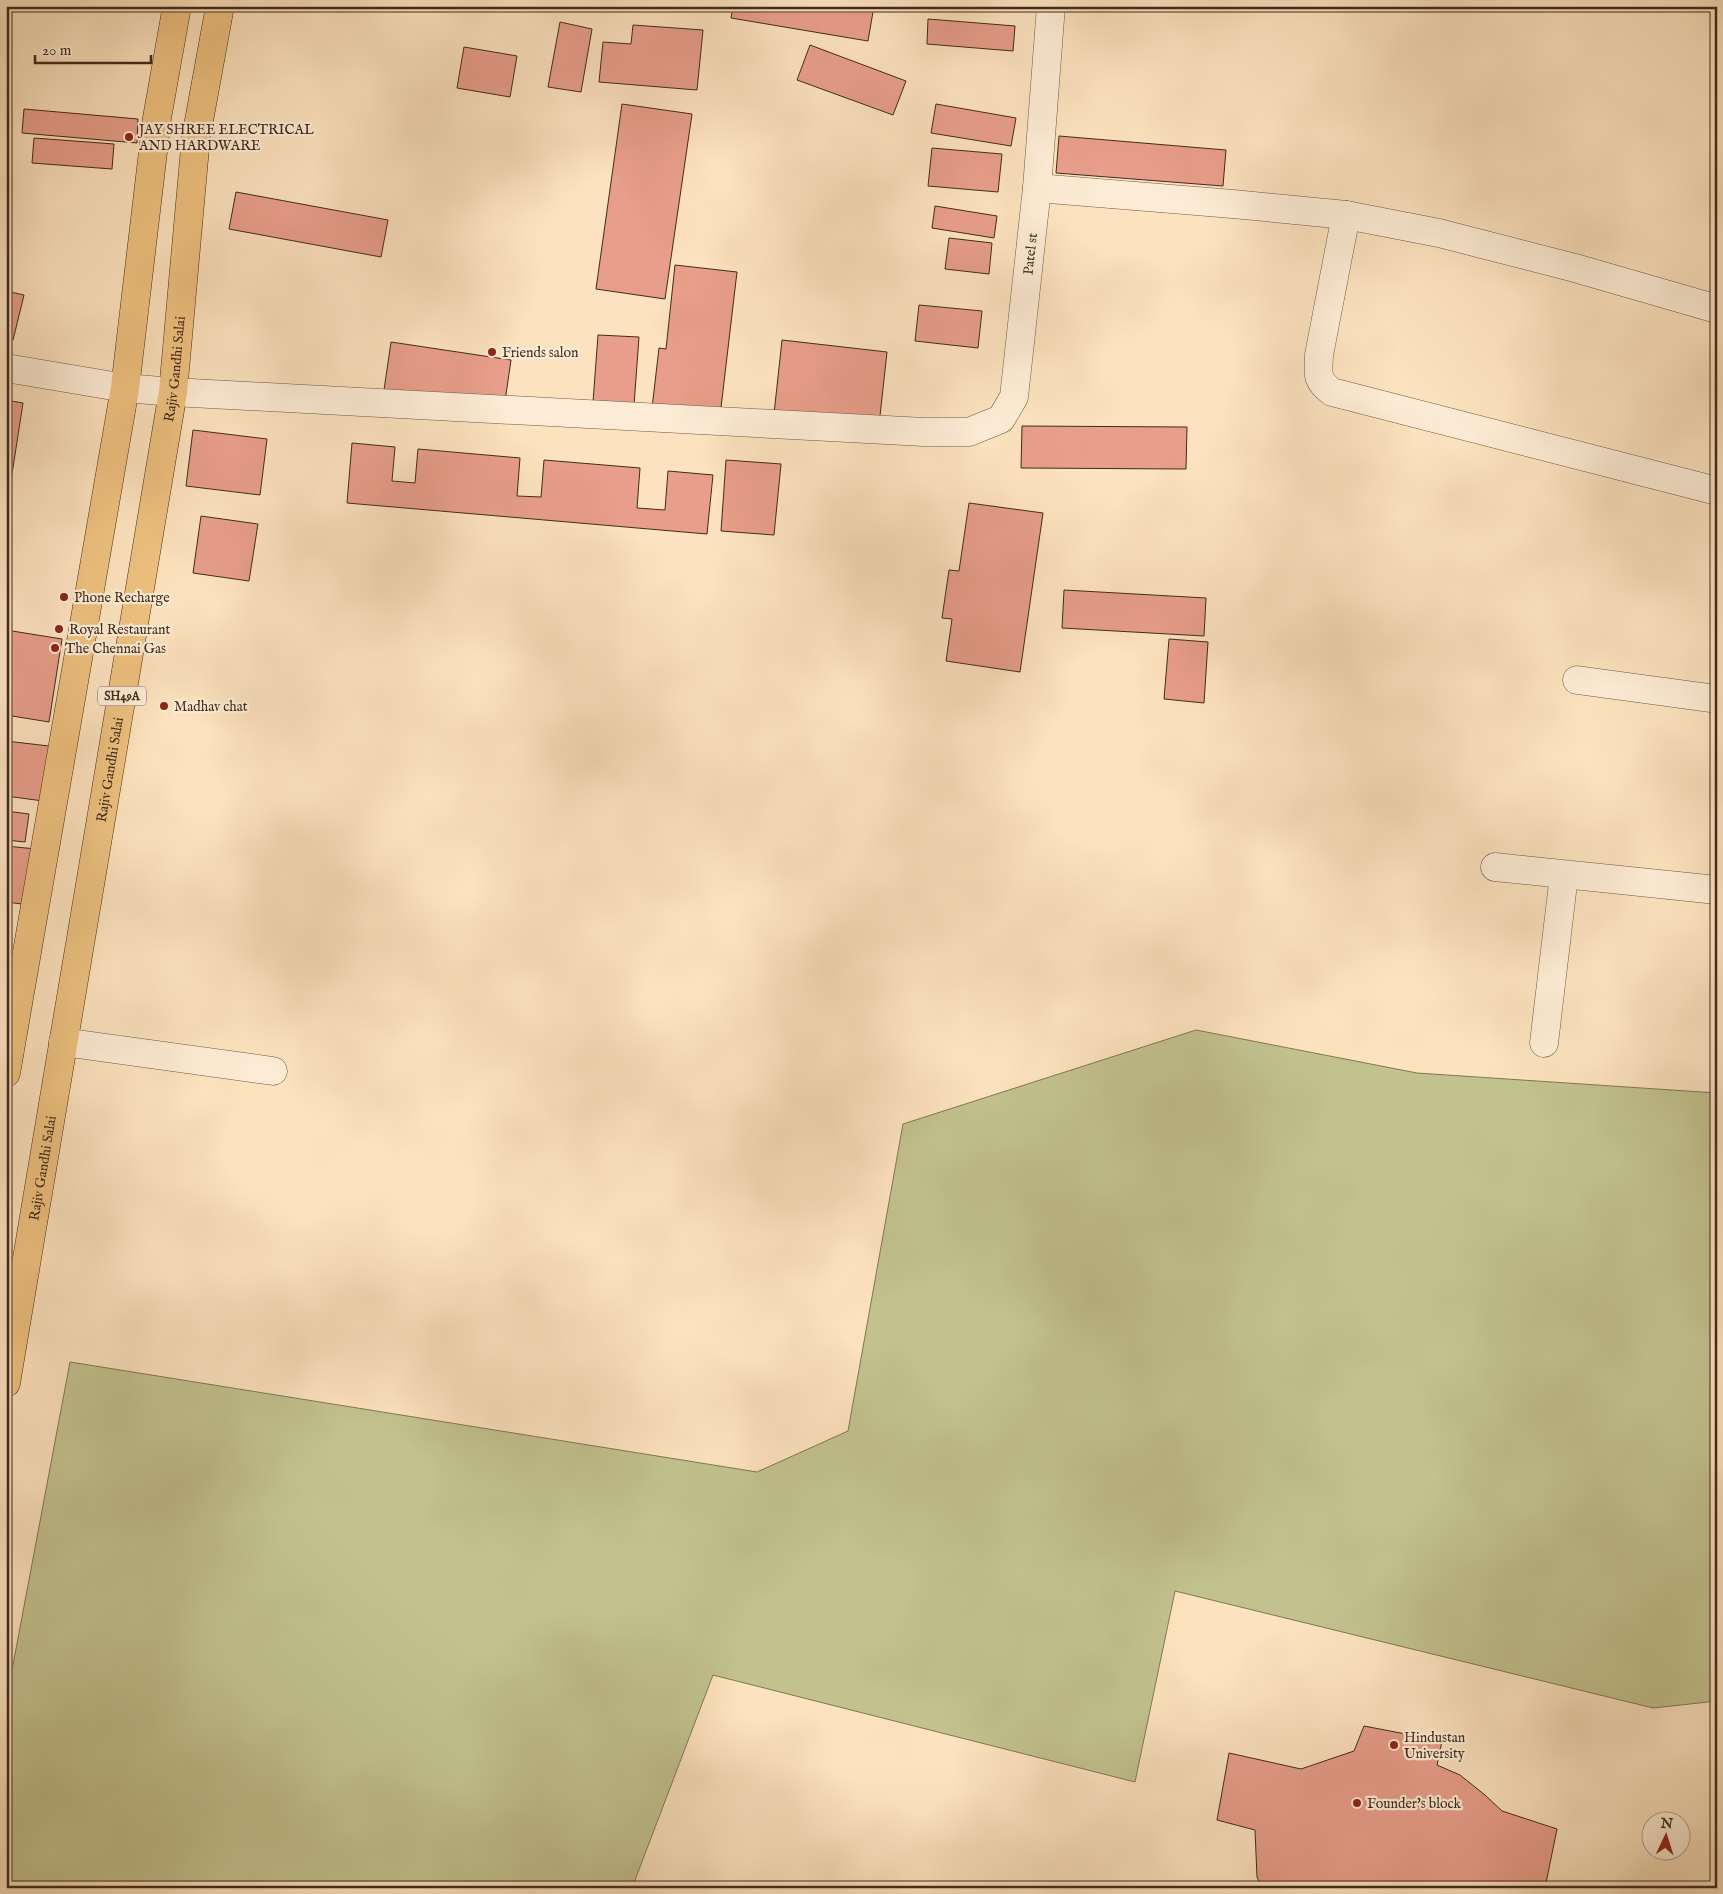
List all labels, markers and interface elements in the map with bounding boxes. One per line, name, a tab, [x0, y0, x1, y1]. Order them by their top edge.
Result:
scale bar	[35, 32, 151, 64]
text: 20 m	[42, 41, 72, 60]
place label: JAY SHREE ELECTRICAL AND HARDWARE	[137, 121, 314, 155]
marker: JAY SHREE ELECTRICAL AND HARDWARE	[123, 131, 135, 143]
street label: Patel st	[1020, 232, 1042, 276]
street label: Rajiv Gandhi Salai	[160, 315, 190, 423]
place label: Friends salon	[502, 344, 579, 362]
marker: Friends salon	[486, 346, 498, 358]
place label: Phone Recharge	[74, 589, 170, 607]
marker: Phone Recharge	[58, 591, 70, 603]
place label: Royal Restaurant	[69, 621, 170, 639]
marker: Royal Restaurant	[53, 623, 65, 635]
place label: The Chennai Gas	[65, 640, 166, 658]
marker: The Chennai Gas	[49, 642, 61, 654]
road number: SH49A	[98, 686, 146, 706]
place label: Madhav chat	[174, 698, 248, 716]
marker: Madhav chat	[158, 700, 170, 712]
street label: Rajiv Gandhi Salai	[93, 716, 128, 824]
street label: Rajiv Gandhi Salai	[26, 1114, 61, 1222]
place label: Hindustan University	[1404, 1729, 1466, 1763]
marker: Hindustan University	[1388, 1739, 1400, 1751]
place label: Founder's block	[1367, 1795, 1461, 1813]
marker: Founder's block	[1351, 1797, 1363, 1809]
north arrow	[1640, 1812, 1690, 1862]
text: N	[1659, 1815, 1674, 1833]

